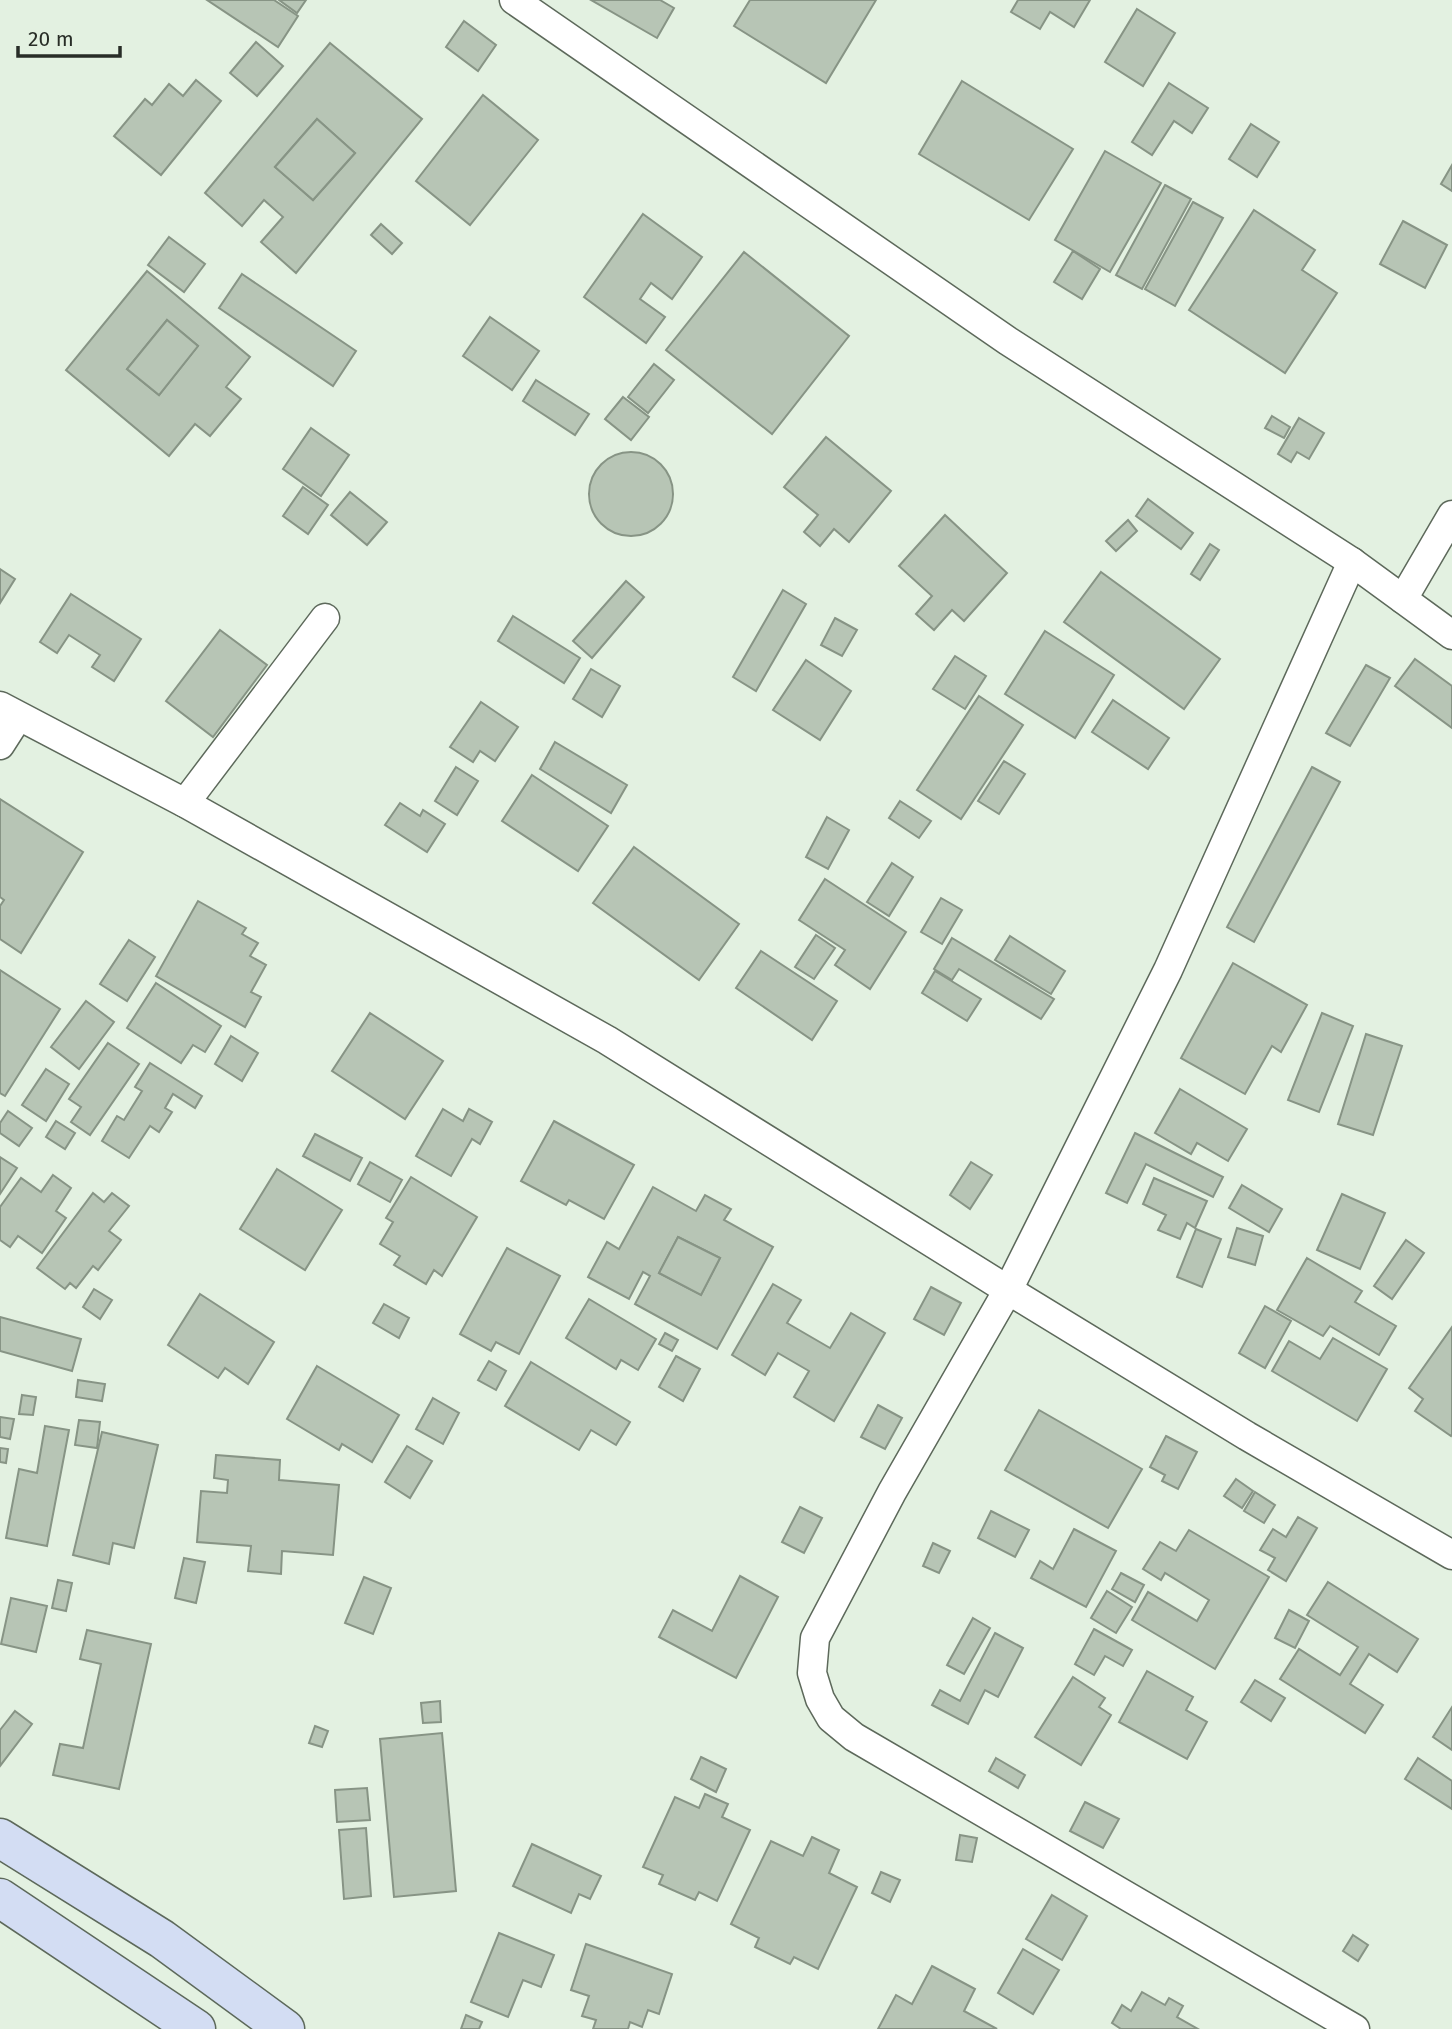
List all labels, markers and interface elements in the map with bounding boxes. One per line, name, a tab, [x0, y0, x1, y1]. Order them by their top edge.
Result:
scale bar	[18, 14, 119, 58]
text: 20 m	[28, 26, 74, 52]

